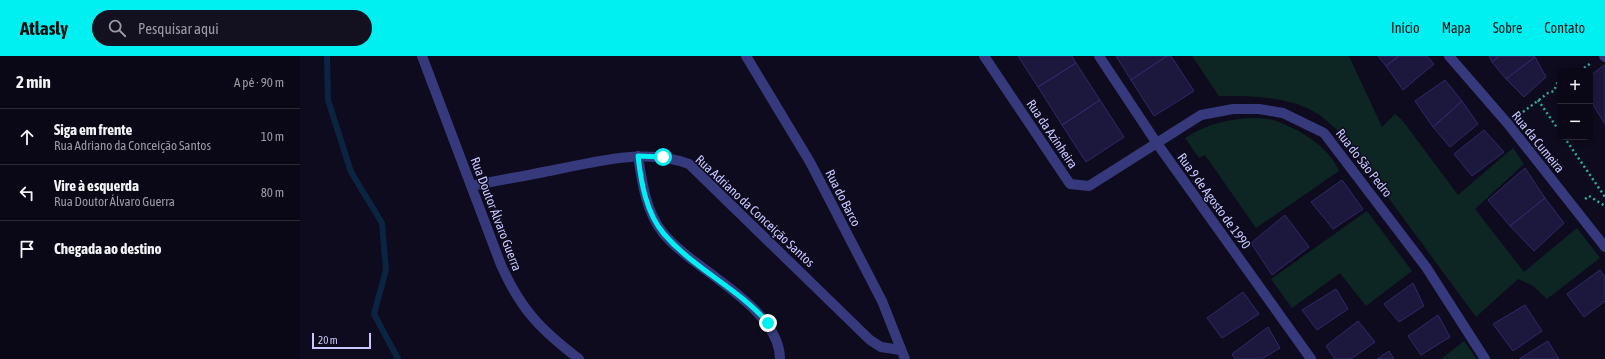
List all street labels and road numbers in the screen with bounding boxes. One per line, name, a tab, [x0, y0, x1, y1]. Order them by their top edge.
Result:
street label: Rua da Azinheira	[1023, 97, 1081, 171]
street label: Rua da Cumeira	[1509, 108, 1567, 176]
street label: Rua do São Pedro	[1333, 126, 1395, 200]
street label: Rua 9 de Agosto de 1990	[1174, 150, 1254, 252]
street label: Rua Adriano da Conceição Santos	[692, 152, 818, 270]
street label: Rua Doutor Álvaro Guerra	[467, 155, 525, 273]
street label: Rua do Barco	[822, 167, 864, 229]

